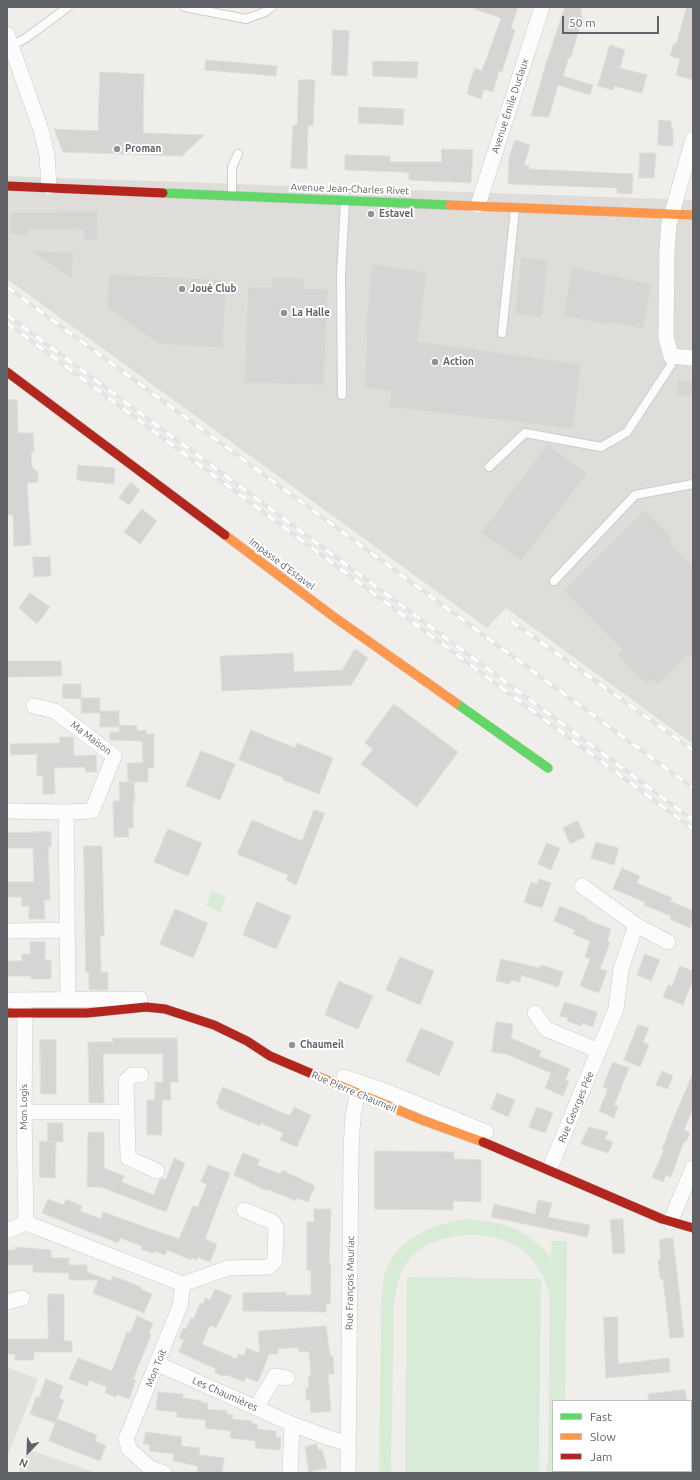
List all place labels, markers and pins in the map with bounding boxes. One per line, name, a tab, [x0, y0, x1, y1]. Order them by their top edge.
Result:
place label: Proman	[125, 143, 161, 155]
marker: Proman	[112, 144, 122, 154]
place label: Estavel	[379, 208, 413, 220]
marker: Estavel	[366, 209, 376, 219]
place label: Joué Club	[190, 283, 236, 295]
marker: Joué Club	[177, 284, 187, 294]
place label: La Halle	[292, 307, 330, 319]
marker: La Halle	[279, 308, 289, 318]
place label: Action	[443, 356, 474, 368]
marker: Action	[430, 357, 440, 367]
place label: Chaumeil	[300, 1039, 344, 1051]
marker: Chaumeil	[287, 1040, 297, 1050]

